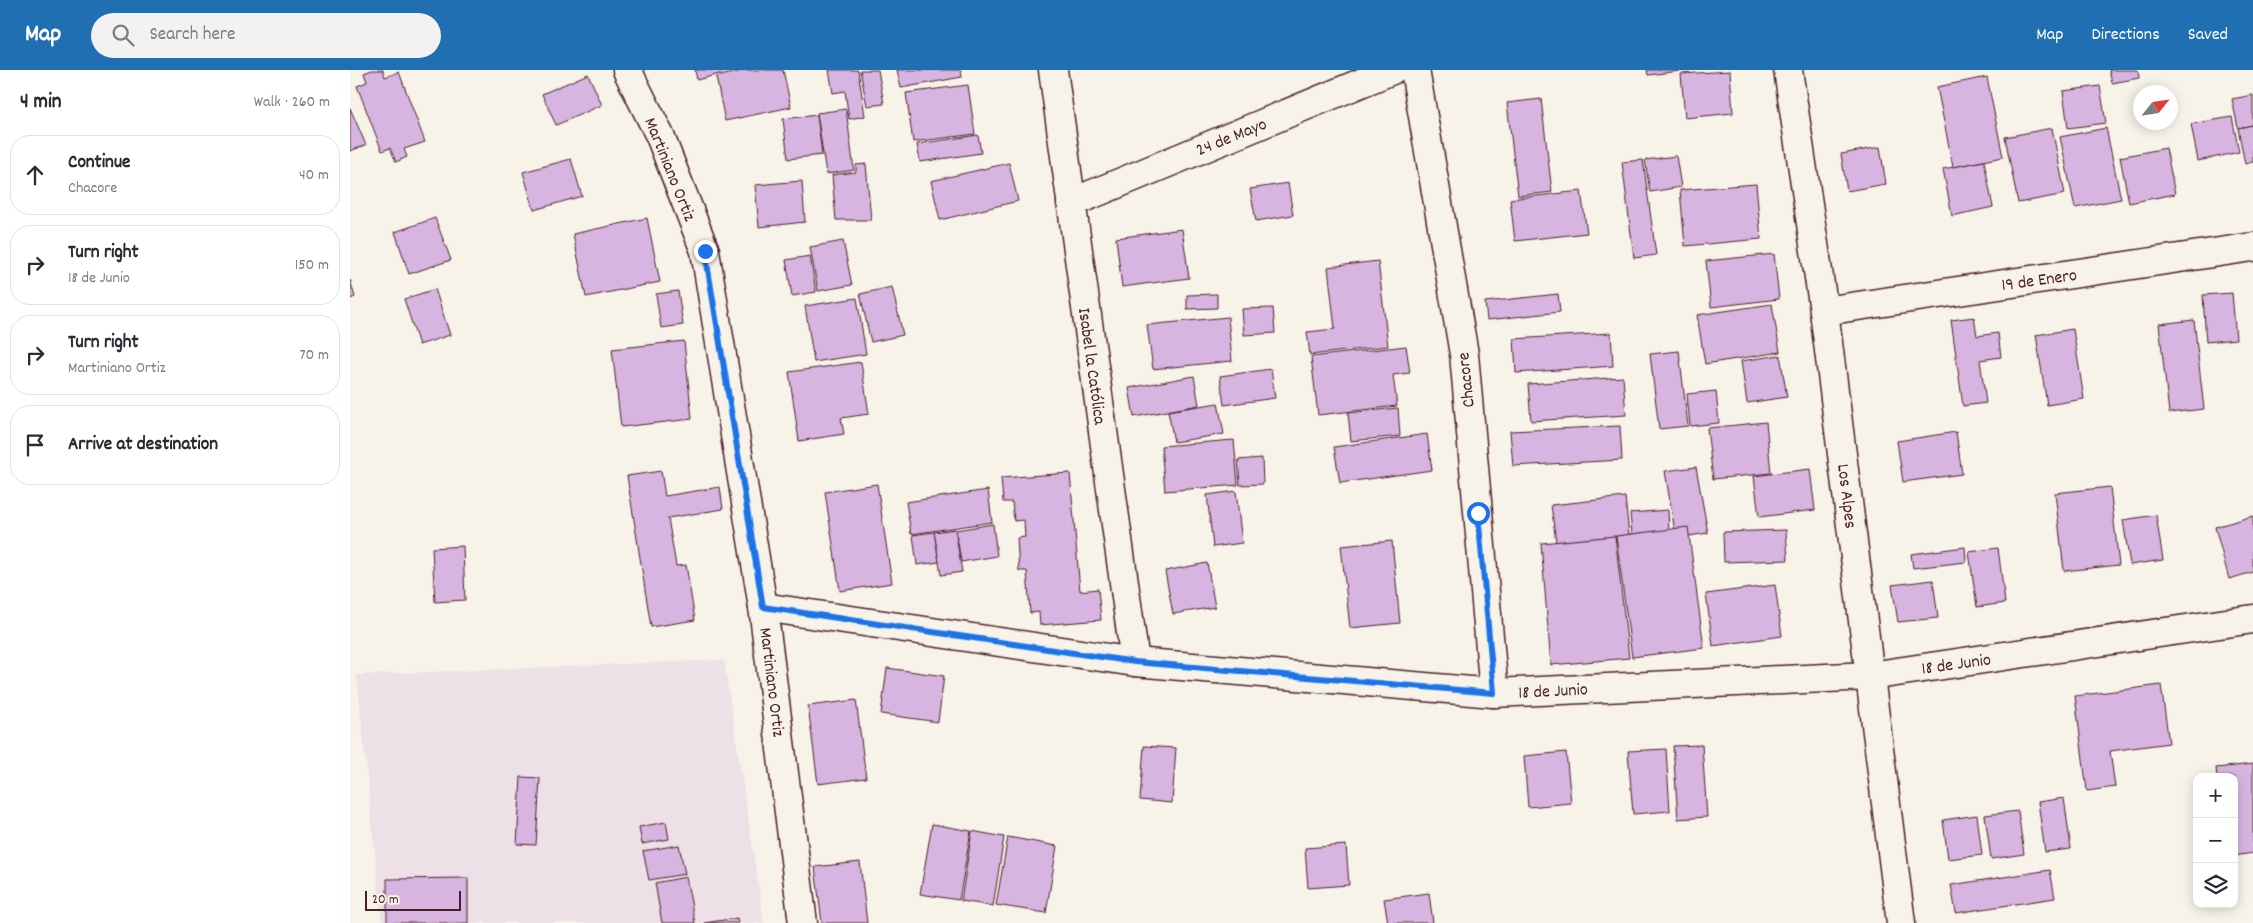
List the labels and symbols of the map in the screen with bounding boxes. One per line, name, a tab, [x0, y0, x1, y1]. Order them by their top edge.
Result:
north arrow	[2133, 85, 2178, 130]
street label: 24 de Mayo	[1193, 113, 1271, 164]
street label: Martiniano Ortiz	[637, 114, 701, 226]
route end	[694, 240, 717, 263]
street label: 19 de Enero	[2000, 264, 2079, 299]
street label: Isabel la Católica	[1070, 306, 1111, 427]
street label: Chacore	[1452, 351, 1483, 409]
street label: Los Alpes	[1829, 463, 1862, 530]
route start	[1467, 502, 1490, 525]
street label: Martiniano Ortiz	[751, 626, 790, 739]
street label: 18 de Junio	[1920, 648, 1993, 683]
street label: 18 de Junio	[1518, 678, 1589, 707]
scale bar	[365, 888, 461, 911]

